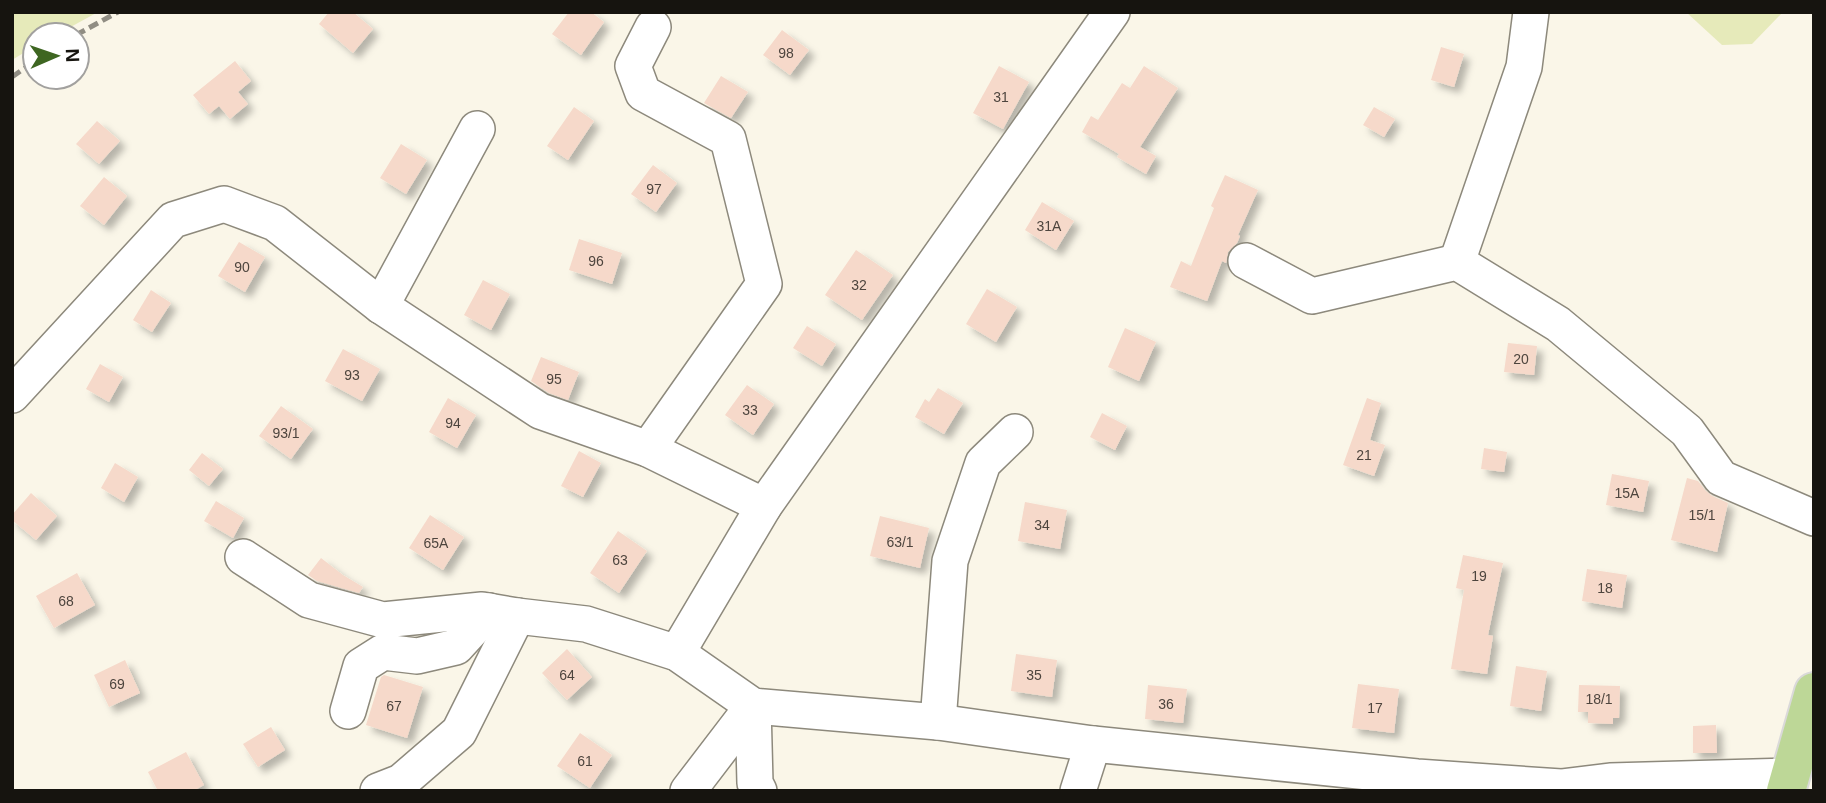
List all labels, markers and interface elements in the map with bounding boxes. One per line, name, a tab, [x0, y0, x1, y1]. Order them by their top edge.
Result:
north arrow	[21, 21, 91, 91]
house number: 98	[778, 45, 794, 61]
text: N	[62, 48, 83, 63]
house number: 31	[993, 89, 1009, 105]
house number: 97	[646, 181, 662, 197]
house number: 31А	[1037, 218, 1062, 234]
house number: 96	[588, 253, 604, 269]
house number: 90	[234, 259, 250, 275]
house number: 32	[851, 277, 867, 293]
house number: 20	[1513, 351, 1529, 367]
house number: 93	[344, 367, 360, 383]
house number: 95	[546, 371, 562, 387]
house number: 33	[742, 402, 758, 418]
house number: 94	[445, 415, 461, 431]
house number: 93/1	[272, 425, 300, 441]
house number: 21	[1356, 447, 1372, 463]
house number: 15А	[1615, 485, 1640, 501]
house number: 15/1	[1688, 507, 1716, 523]
house number: 34	[1034, 517, 1050, 533]
house number: 63/1	[886, 534, 914, 550]
house number: 65А	[424, 535, 449, 551]
house number: 63	[612, 552, 628, 568]
house number: 19	[1471, 568, 1487, 584]
house number: 18	[1597, 580, 1613, 596]
house number: 68	[58, 593, 74, 609]
house number: 64	[559, 667, 575, 683]
house number: 35	[1026, 667, 1042, 683]
house number: 69	[109, 676, 125, 692]
house number: 18/1	[1585, 691, 1613, 707]
house number: 36	[1158, 696, 1174, 712]
house number: 67	[386, 698, 402, 714]
house number: 17	[1367, 700, 1383, 716]
house number: 61	[577, 753, 593, 769]

